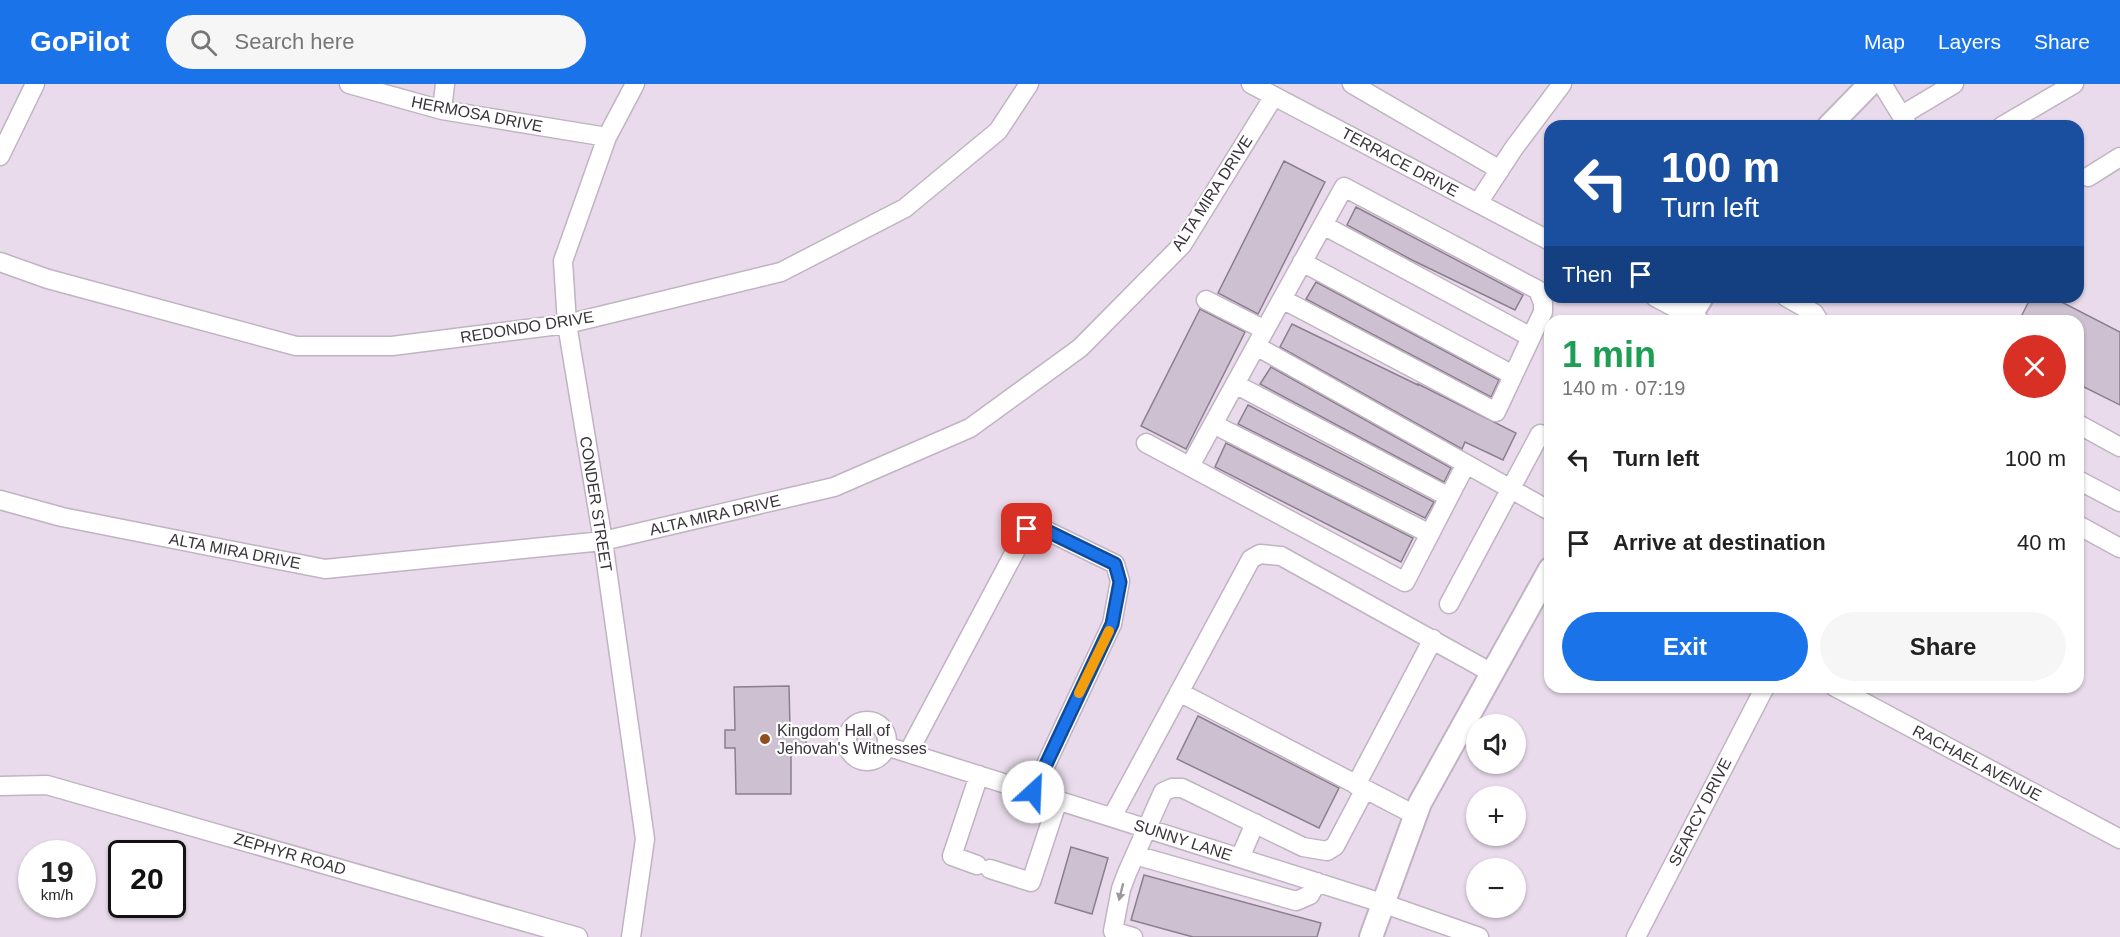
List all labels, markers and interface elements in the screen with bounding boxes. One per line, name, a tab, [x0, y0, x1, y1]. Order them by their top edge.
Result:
search box	[166, 15, 586, 69]
text: GoPilot	[30, 26, 130, 57]
icon: search	[187, 26, 220, 59]
text: Search here	[235, 29, 354, 54]
text: Map	[1864, 30, 1905, 53]
text: Layers	[1938, 30, 2001, 53]
text: Share	[2034, 30, 2090, 53]
street label: HERMOSA DRIVE	[410, 93, 544, 135]
street label: TERRACE DRIVE	[1339, 124, 1461, 200]
street label: ALTA MIRA DRIVE	[1168, 132, 1256, 254]
icon: left	[1562, 144, 1640, 222]
text: 100 m	[1661, 144, 1780, 191]
text: Turn left	[1661, 193, 1759, 223]
icon: arrive	[1624, 258, 1657, 291]
text: Then	[1562, 262, 1612, 287]
street label: REDONDO DRIVE	[459, 308, 595, 346]
text: 1 min	[1562, 334, 1656, 375]
button: close	[2003, 335, 2066, 398]
text: 140 m · 07:19	[1562, 377, 1685, 399]
street label: CONDER STREET	[577, 435, 615, 573]
icon: left	[1562, 443, 1595, 476]
text: Turn left	[1613, 446, 1699, 471]
text: 100 m	[2005, 446, 2066, 471]
street label: ALTA MIRA DRIVE	[648, 492, 782, 538]
pin	[1001, 503, 1052, 554]
icon: arrive	[1010, 512, 1043, 545]
icon: arrive	[1562, 527, 1595, 560]
street label: ALTA MIRA DRIVE	[168, 530, 302, 572]
text: Arrive at destination	[1613, 530, 1826, 555]
text: 40 m	[2017, 530, 2066, 555]
button: Exit	[1562, 612, 1808, 681]
button: Share	[1820, 612, 2066, 681]
map controls	[1466, 714, 1526, 918]
button: sound	[1466, 714, 1526, 774]
place label: Kingdom Hall of Jehovah's Witnesses	[777, 722, 927, 757]
street label: RACHAEL AVENUE	[1910, 722, 2044, 804]
marker: Kingdom Hall of Jehovah's Witnesses	[758, 732, 772, 746]
street label: SEARCY DRIVE	[1665, 755, 1735, 869]
position arrow	[1001, 760, 1065, 824]
button: +	[1466, 786, 1526, 846]
street label: SUNNY LANE	[1132, 816, 1234, 864]
street label: ZEPHYR ROAD	[232, 830, 348, 878]
speed limit sign: 20	[108, 840, 186, 918]
text: 19	[40, 855, 74, 888]
button: −	[1466, 858, 1526, 918]
one-way arrow	[1116, 883, 1126, 901]
text: km/h	[41, 886, 73, 903]

